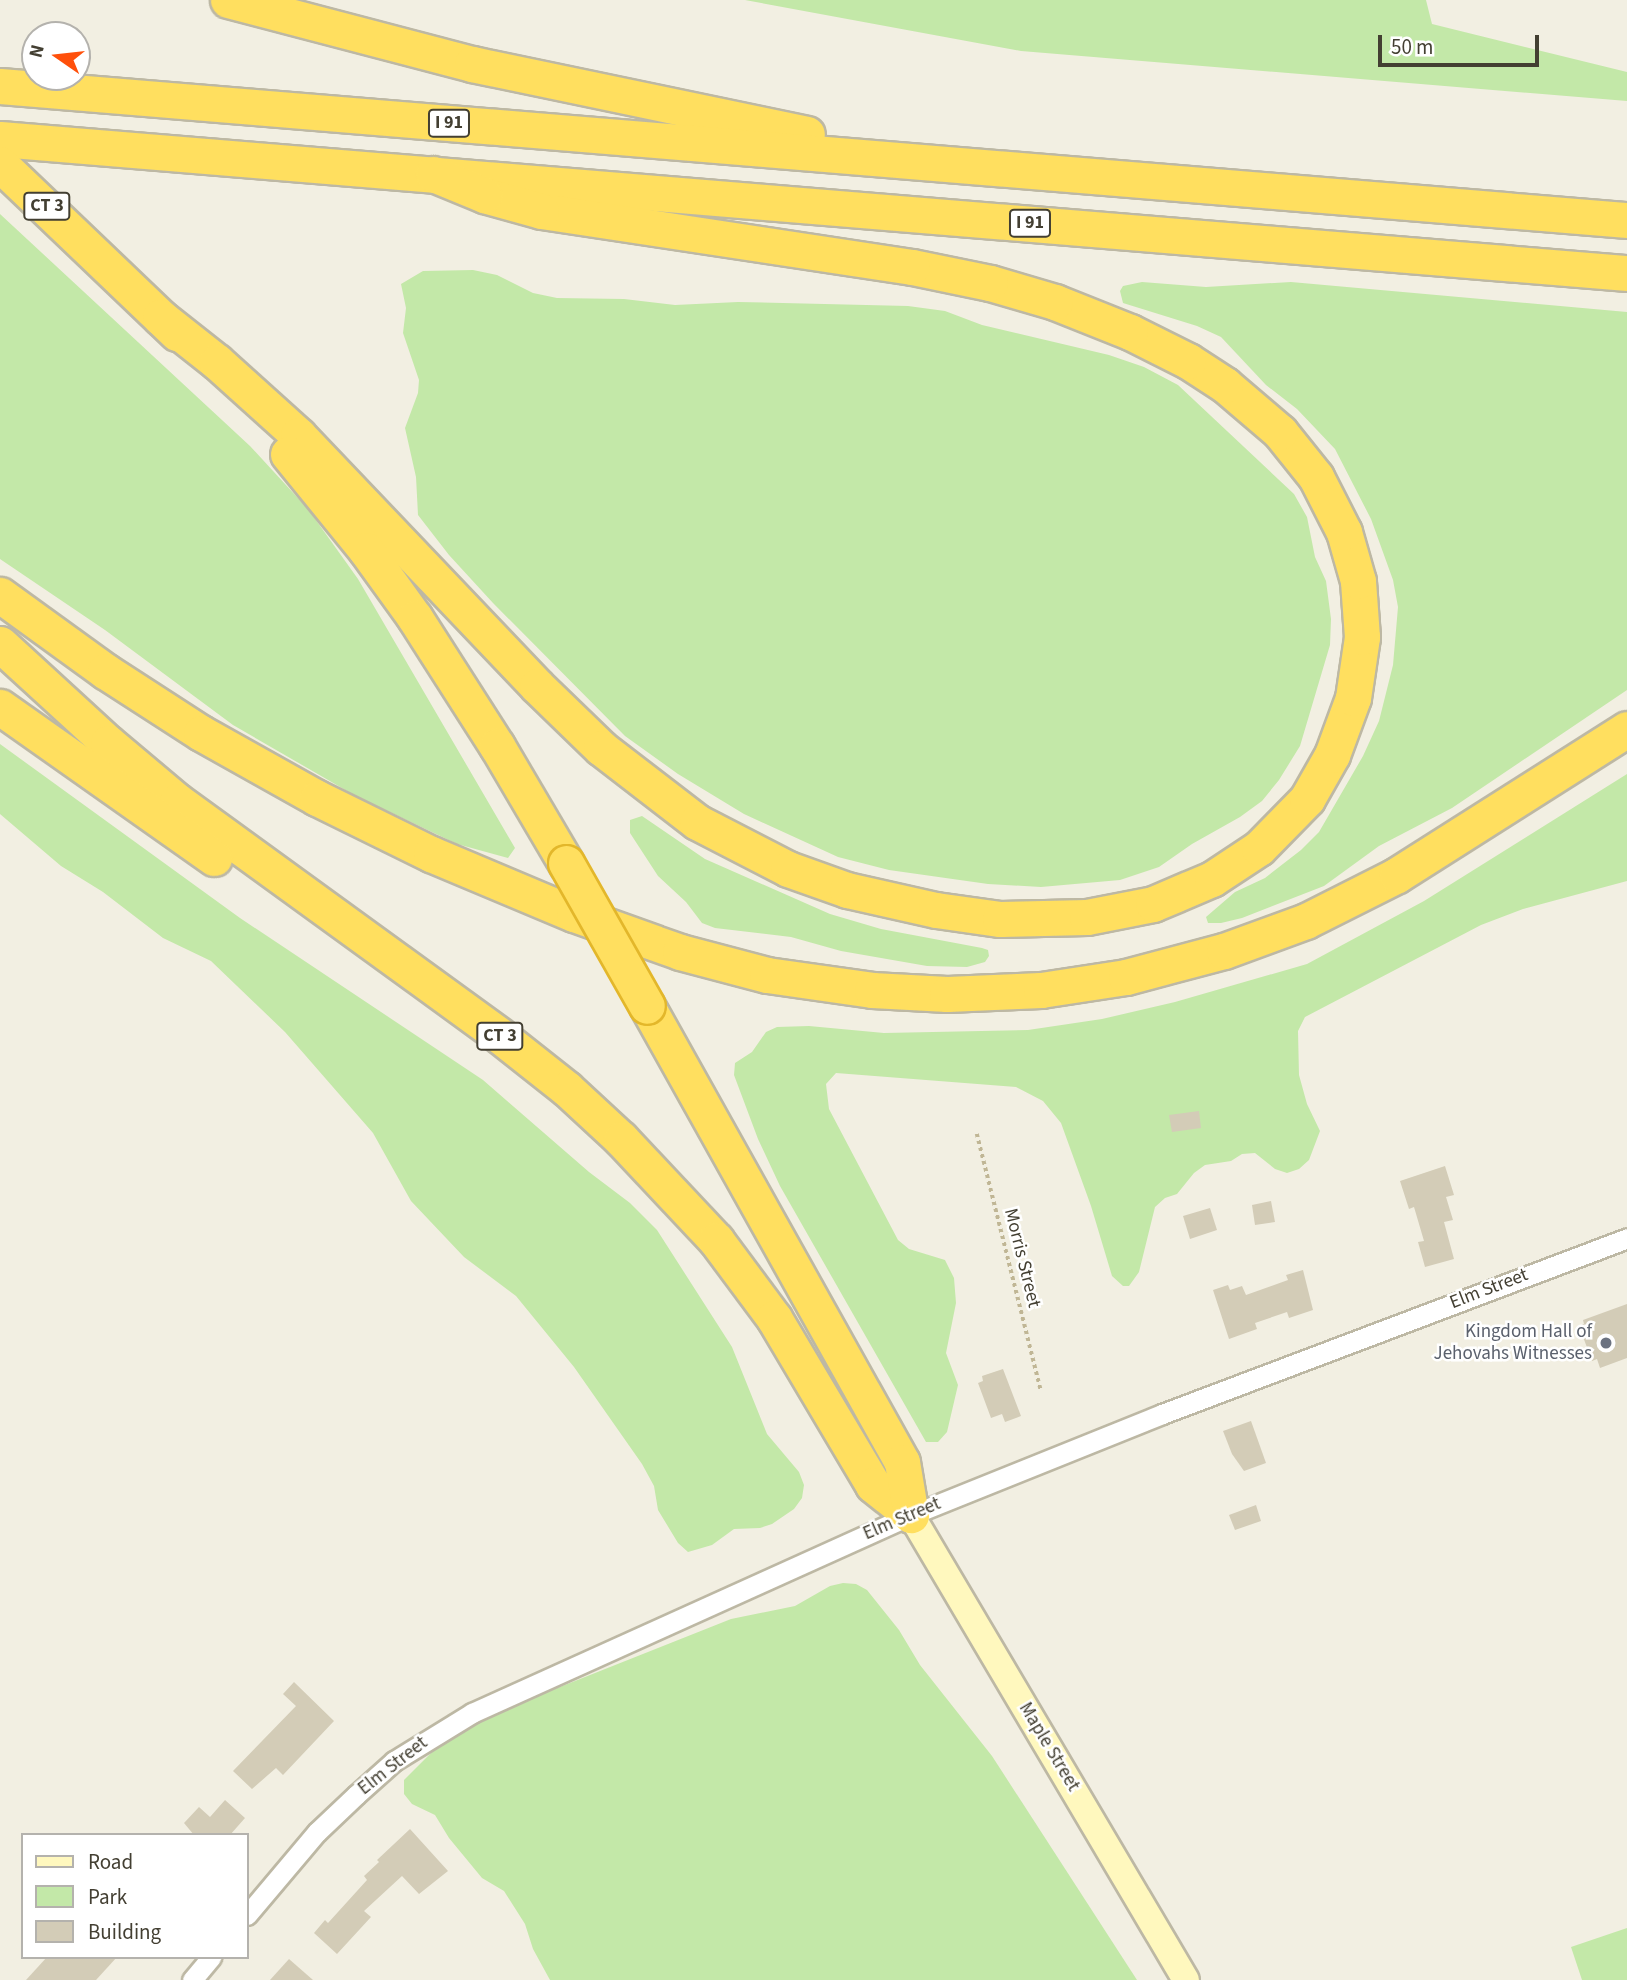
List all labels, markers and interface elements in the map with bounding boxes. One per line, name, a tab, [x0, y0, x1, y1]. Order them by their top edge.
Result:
north arrow	[21, 21, 91, 91]
scale bar	[1382, 21, 1543, 65]
text: 50 m	[1391, 32, 1433, 62]
text: N	[22, 42, 52, 61]
road number: I 91	[426, 109, 472, 138]
road number: CT 3	[22, 191, 72, 220]
road number: I 91	[1007, 208, 1053, 238]
road number: CT 3	[476, 1021, 524, 1050]
street label: Morris Street	[999, 1206, 1045, 1310]
street label: Elm Street	[1447, 1264, 1531, 1314]
place label: Kingdom Hall of Jehovahs Witnesses	[1434, 1321, 1592, 1365]
marker: Kingdom Hall of Jehovahs Witnesses	[1598, 1335, 1614, 1351]
street label: Elm Street	[860, 1492, 944, 1546]
street label: Maple Street	[1014, 1698, 1084, 1796]
street label: Elm Street	[354, 1732, 432, 1800]
legend	[21, 1833, 248, 1959]
text: Road	[88, 1847, 133, 1877]
text: Park	[88, 1882, 127, 1912]
text: Building	[88, 1917, 161, 1947]

